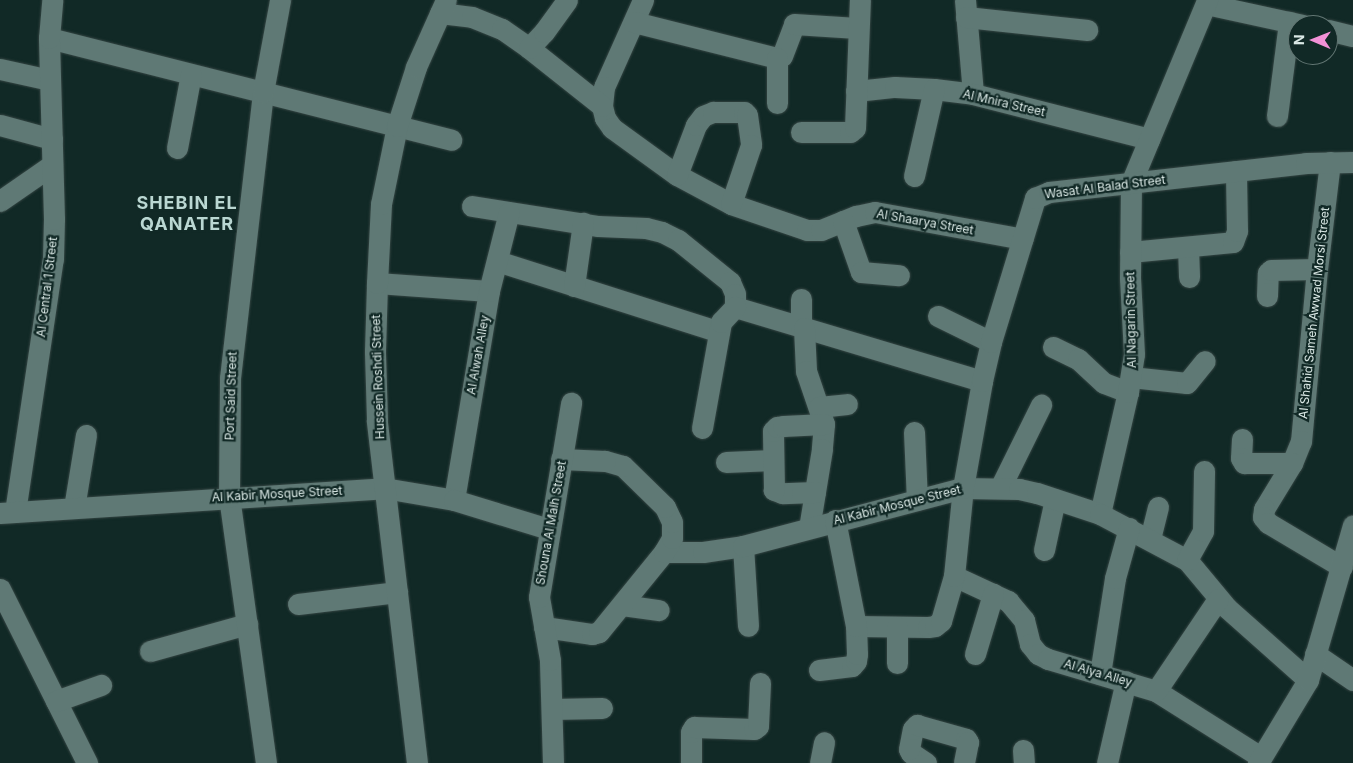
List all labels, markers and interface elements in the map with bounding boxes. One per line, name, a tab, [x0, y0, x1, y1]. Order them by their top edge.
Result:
north arrow	[1288, 15, 1338, 65]
text: N	[1290, 34, 1307, 45]
street label: Al Mnira Street	[962, 87, 1046, 119]
street label: Wasat Al Balad Street	[1044, 172, 1166, 202]
district label: SHEBIN EL QANATER	[135, 193, 239, 235]
street label: Al Shaarya Street	[875, 206, 975, 238]
street label: Al Shahid Sameh Awwad Morsi Street	[1296, 206, 1332, 420]
street label: Al Central 1 Street	[34, 236, 60, 338]
street label: Al Nagarin Street	[1123, 272, 1139, 368]
street label: Hussein Roshdi Street	[369, 314, 387, 440]
street label: Al Alwah Alley	[464, 314, 492, 396]
street label: Port Said Street	[222, 351, 240, 441]
street label: Shouna Al Malh Street	[533, 460, 569, 586]
street label: Al Kabir Mosque Street	[832, 482, 962, 528]
street label: Al Kabir Mosque Street	[211, 483, 343, 505]
street label: Al Alya Alley	[1062, 656, 1134, 690]

